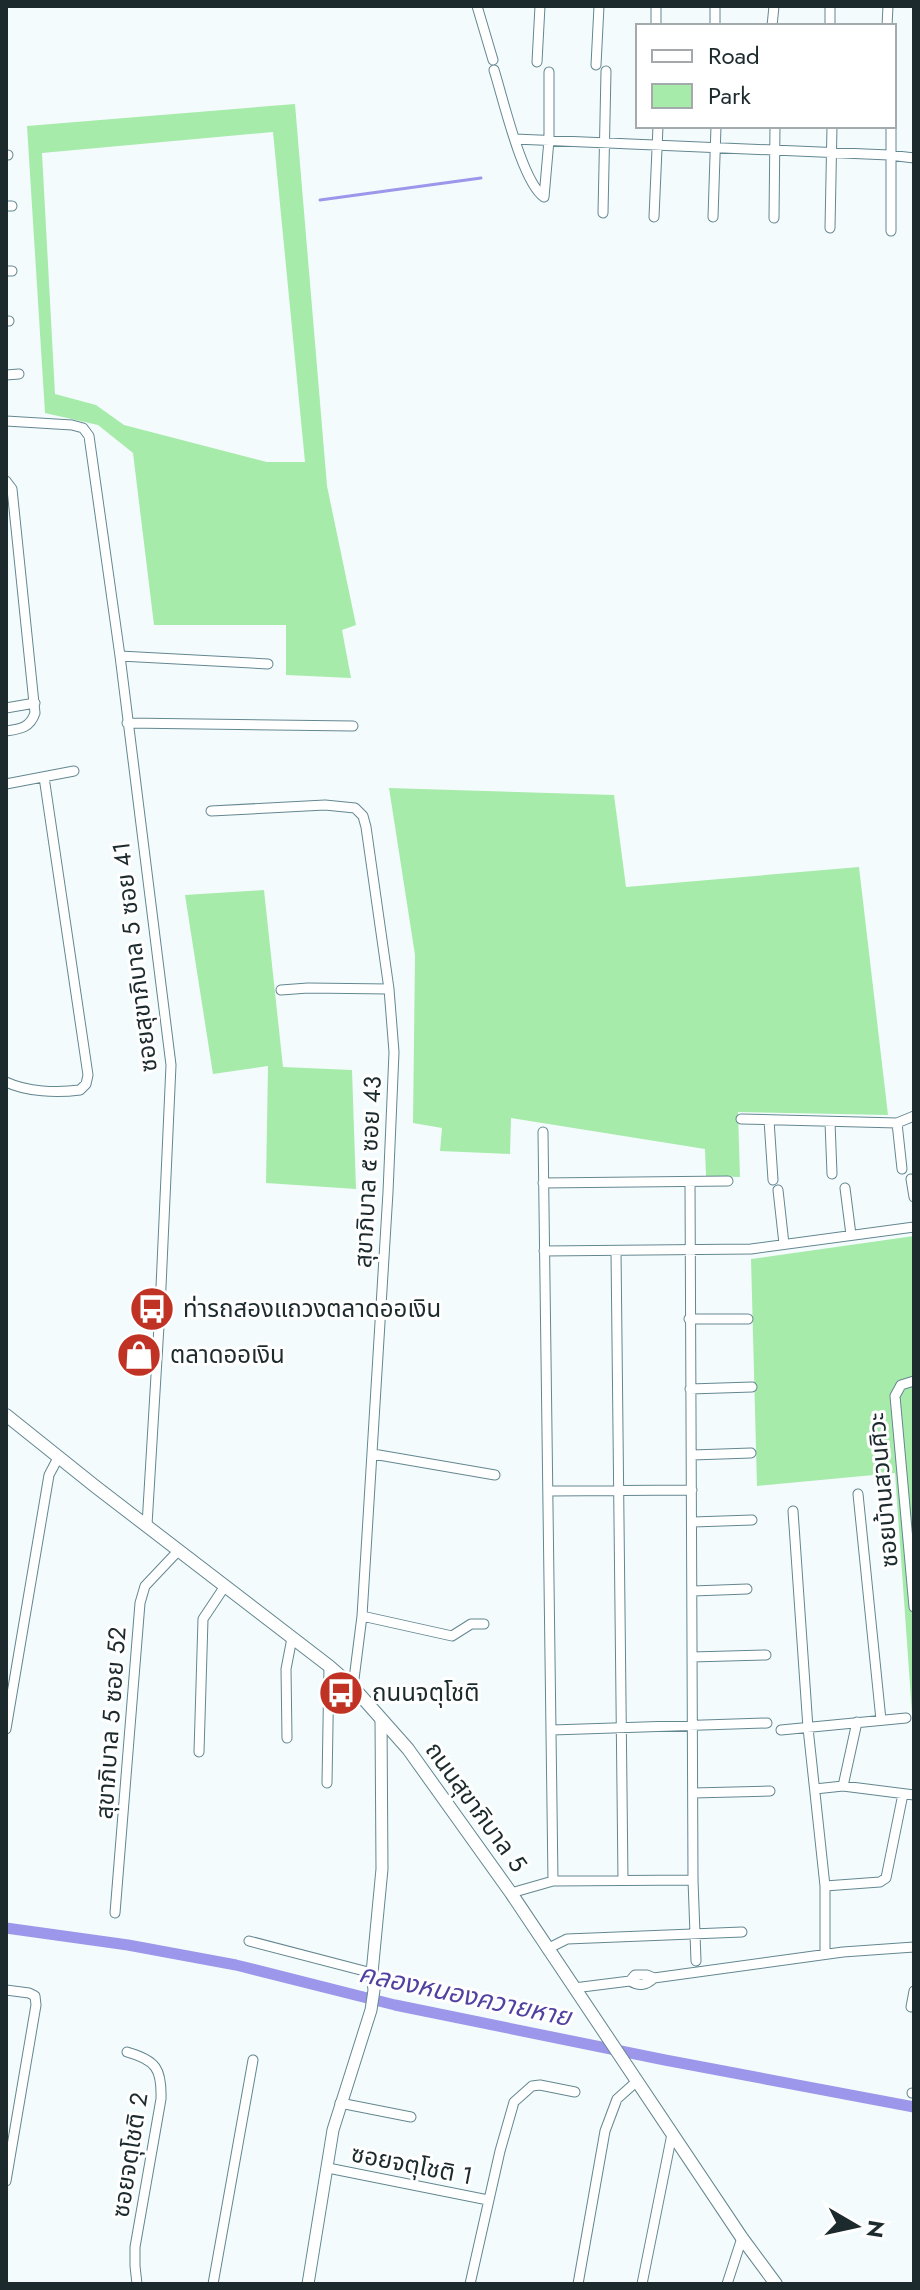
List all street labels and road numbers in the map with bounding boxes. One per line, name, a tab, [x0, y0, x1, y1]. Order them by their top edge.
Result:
street label: ซอยสุขาภิบาล 5 ซอย 41	[103, 840, 166, 1074]
street label: สุขาภิบาล ๕ ซอย 43	[345, 1075, 390, 1269]
street label: ซอยบ้านสวนศิวะ	[858, 1411, 907, 1569]
street label: สุขาภิบาล 5 ซอย 52	[86, 1626, 135, 1820]
street label: ถนนสุขาภิบาล 5	[417, 1734, 536, 1879]
street label: ซอยจตุโชติ 2	[102, 2090, 157, 2220]
street label: ซอยจตุโชติ 1	[348, 2136, 476, 2193]

